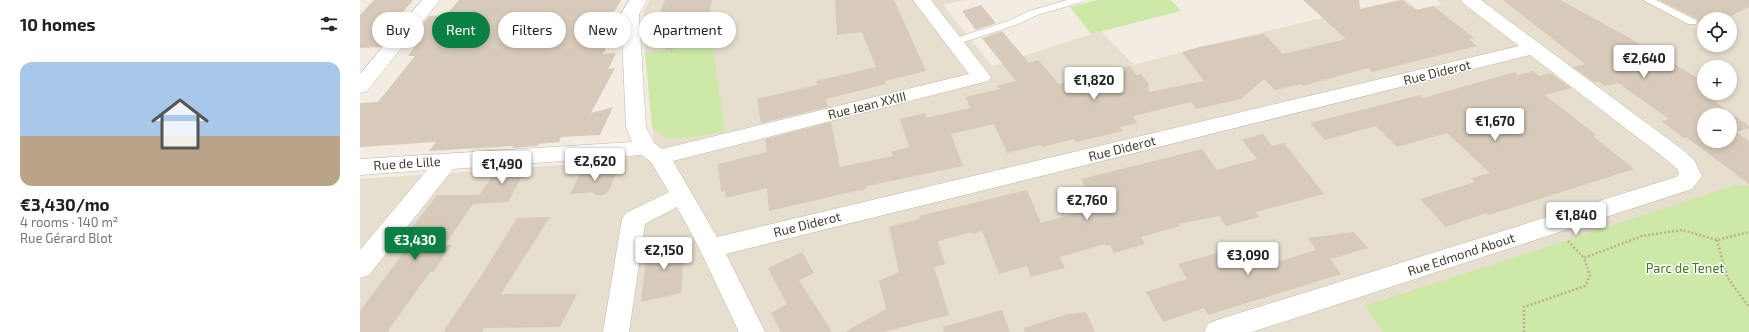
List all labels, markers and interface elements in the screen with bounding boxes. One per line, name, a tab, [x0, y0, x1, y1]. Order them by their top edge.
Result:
chip: Buy	[372, 12, 424, 48]
chip: Rent	[432, 12, 490, 48]
chip: Filters	[498, 12, 566, 48]
chip: New	[574, 12, 631, 48]
chip: Apartment	[639, 12, 736, 48]
map controls	[1697, 12, 1737, 148]
button: locate	[1697, 12, 1737, 52]
icon: filters	[318, 13, 340, 35]
text: 10 homes	[20, 14, 96, 34]
pin: €2,640	[1611, 45, 1677, 79]
text: €2,640	[1622, 50, 1666, 66]
street label: Rue Diderot	[1402, 56, 1472, 88]
button: +	[1697, 60, 1737, 100]
pin: €1,820	[1061, 67, 1127, 101]
text: €1,820	[1074, 72, 1114, 88]
icon: home	[144, 88, 216, 160]
street label: Rue Jean XXIII	[826, 88, 908, 122]
pin: €1,670	[1462, 108, 1528, 142]
button: −	[1697, 108, 1737, 148]
text: €1,670	[1475, 113, 1515, 129]
street label: Rue Diderot	[1087, 132, 1157, 164]
pin: €2,620	[562, 148, 628, 182]
pin: €1,490	[469, 151, 535, 185]
street label: Rue de Lille	[373, 153, 441, 173]
text: €2,620	[574, 153, 616, 169]
text: €1,490	[481, 156, 523, 172]
pin: €2,760	[1054, 187, 1120, 221]
text: €2,760	[1066, 192, 1108, 208]
text: €3,430/mo	[20, 194, 110, 214]
pin: €1,840	[1543, 202, 1609, 236]
text: €1,840	[1555, 207, 1597, 223]
street label: Rue Diderot	[772, 208, 842, 240]
text: 4 rooms · 140 m²	[20, 214, 118, 230]
pin: €3,430	[382, 227, 448, 261]
street label: Rue Edmond About	[1405, 229, 1517, 279]
text: Rue Gérard Blot	[20, 230, 113, 246]
text: €3,430	[394, 232, 436, 248]
pin: €2,150	[631, 237, 697, 271]
text: €2,150	[644, 242, 684, 258]
pin: €3,090	[1215, 242, 1281, 276]
text: €3,090	[1227, 247, 1269, 263]
park label: Parc de Tenet	[1646, 260, 1724, 276]

